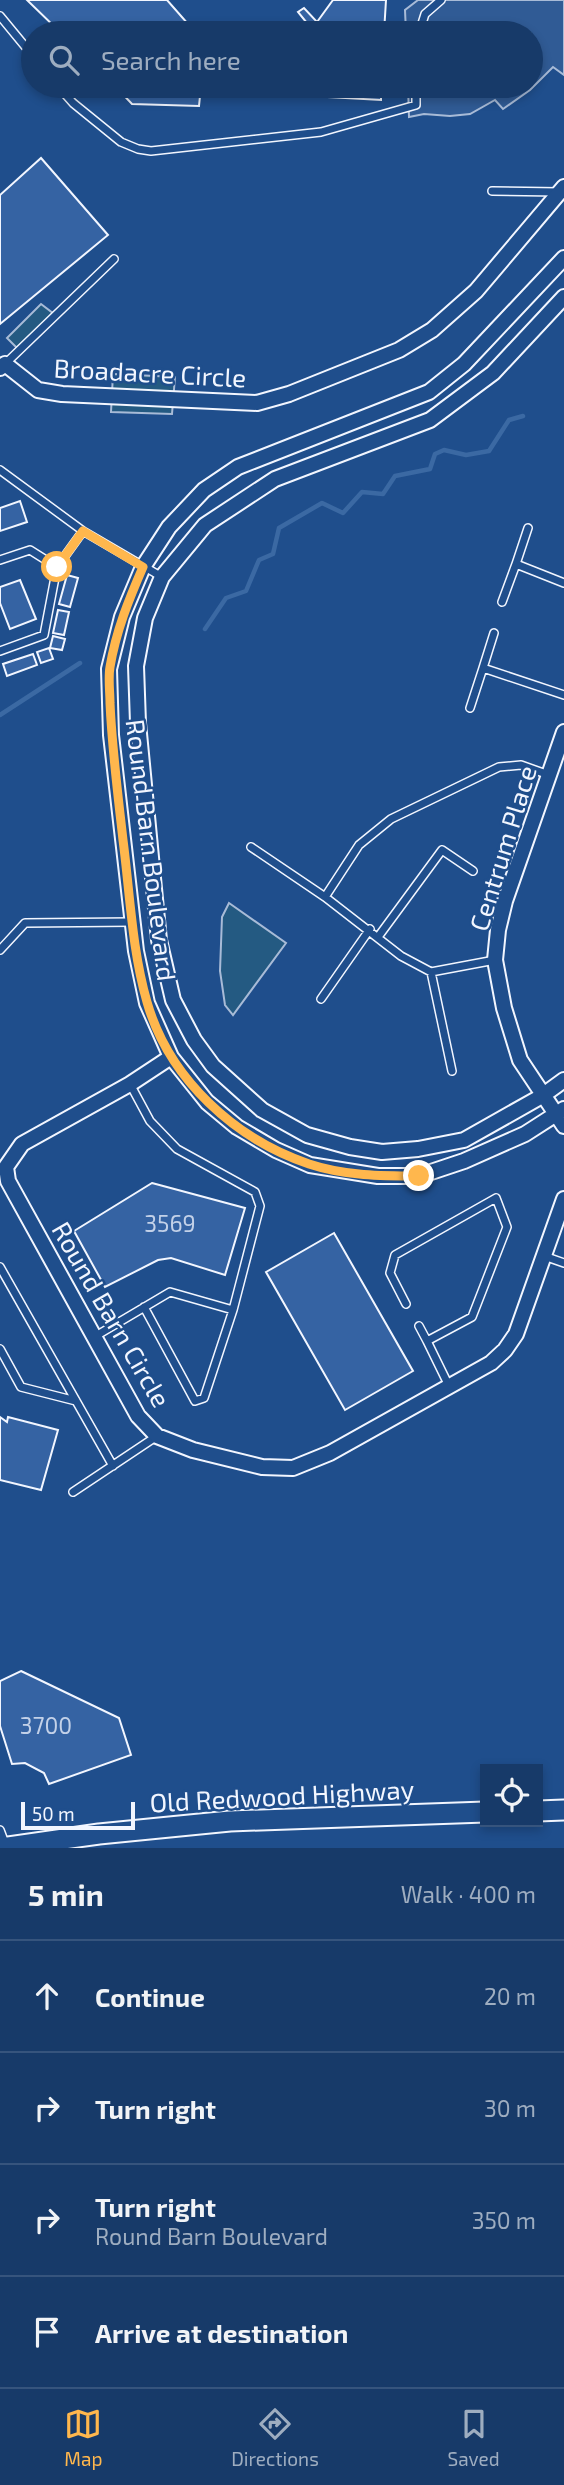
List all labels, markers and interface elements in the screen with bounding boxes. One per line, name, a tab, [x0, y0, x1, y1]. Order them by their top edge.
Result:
search box	[21, 21, 543, 98]
icon: search	[45, 41, 83, 79]
text: Search here	[101, 44, 241, 75]
street label: Broadacre Circle	[53, 351, 247, 393]
route start	[41, 551, 72, 582]
street label: Round Barn Boulevard	[121, 717, 183, 983]
street label: Centrum Place	[462, 762, 542, 934]
route end	[403, 1160, 434, 1191]
house number: 3569	[144, 1209, 196, 1237]
street label: Round Barn Circle	[46, 1216, 178, 1412]
house number: 3700	[20, 1711, 72, 1739]
map controls	[480, 1764, 543, 1827]
button: locate	[480, 1764, 543, 1827]
street label: Old Redwood Highway	[149, 1773, 415, 1817]
scale bar	[21, 1799, 135, 1831]
text: 50 m	[32, 1802, 75, 1825]
text: 5 min	[28, 1876, 104, 1912]
text: Walk · 400 m	[401, 1880, 536, 1908]
icon: ahead	[28, 1977, 66, 2015]
text: Continue	[95, 1981, 205, 2012]
text: 20 m	[484, 1982, 536, 2010]
icon: right	[28, 2089, 66, 2127]
text: Turn right	[95, 2093, 216, 2124]
text: 30 m	[484, 2094, 536, 2122]
text: Turn right	[95, 2191, 216, 2222]
icon: right	[28, 2201, 66, 2239]
text: 350 m	[472, 2206, 536, 2234]
text: Round Barn Boulevard	[95, 2222, 328, 2250]
icon: arrive	[28, 2313, 66, 2351]
text: Arrive at destination	[95, 2317, 348, 2348]
tab: Map	[64, 2405, 102, 2470]
tab: Directions	[231, 2405, 319, 2470]
tab: Saved	[447, 2405, 500, 2470]

